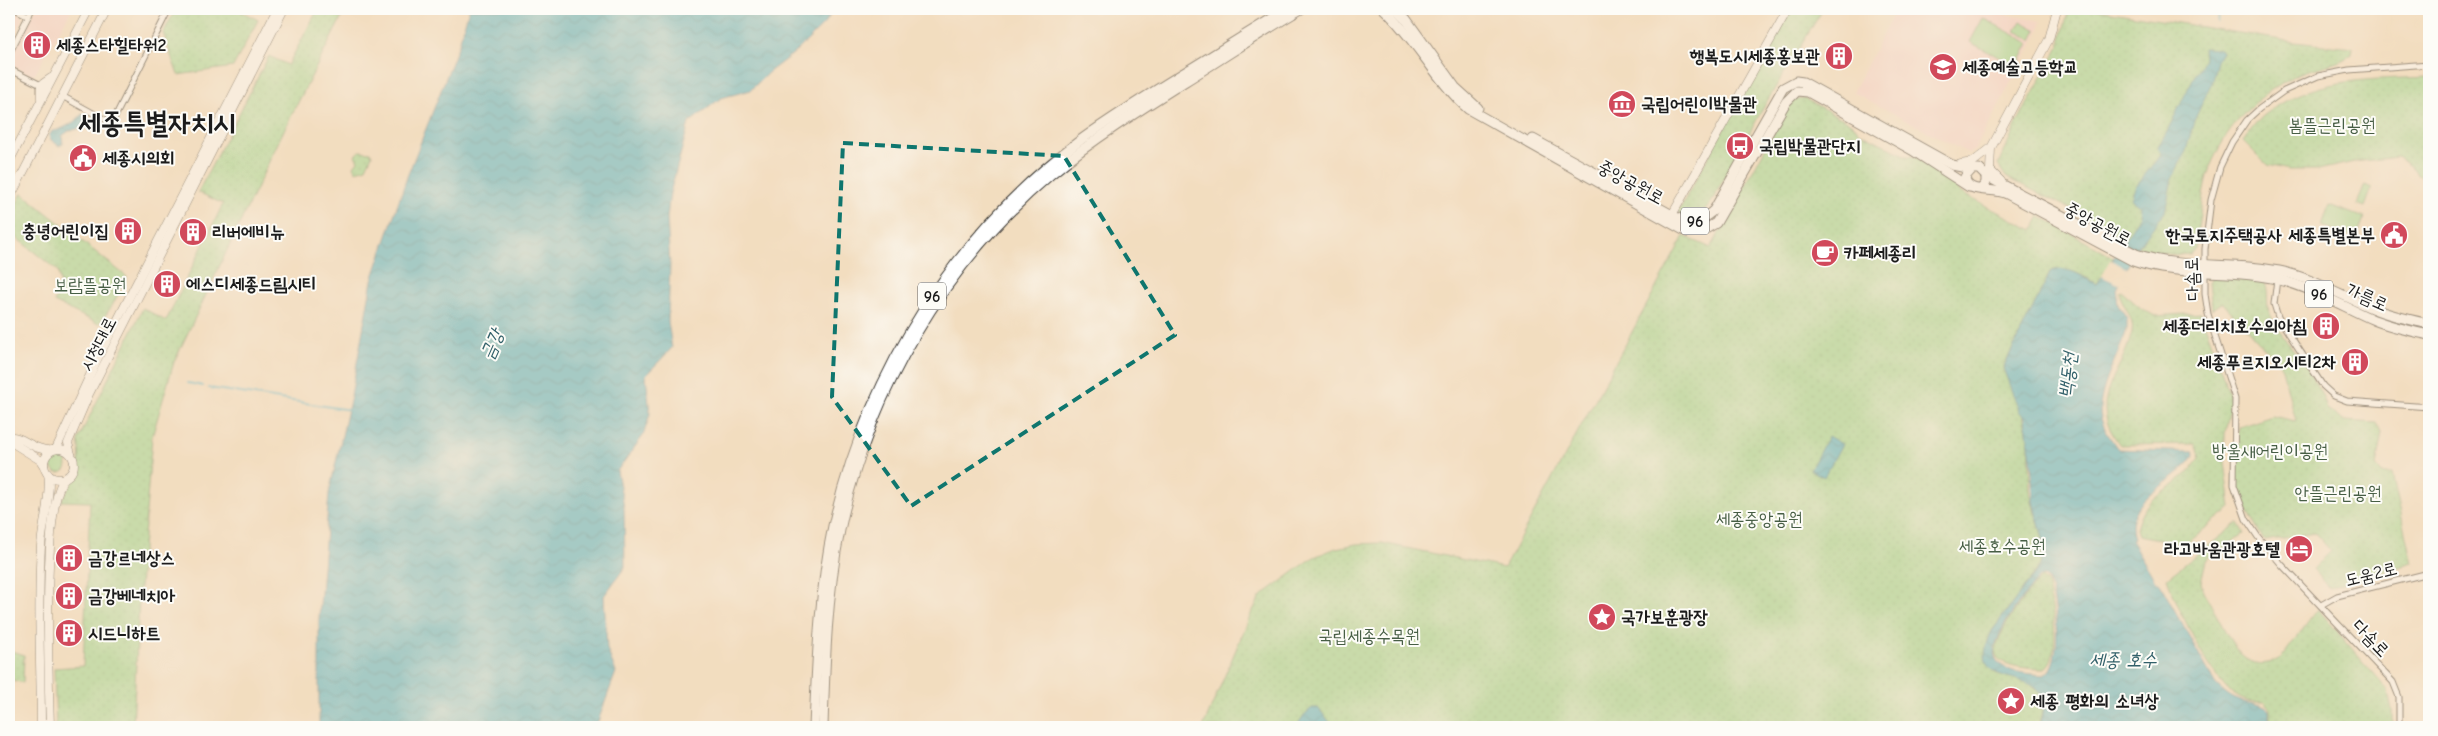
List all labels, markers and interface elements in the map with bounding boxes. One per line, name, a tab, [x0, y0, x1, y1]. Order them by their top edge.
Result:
building icon: 세종스타힐타워2	[22, 30, 52, 60]
place label: 세종스타힐타워2	[56, 35, 166, 56]
building icon: 행복도시세종홍보관	[1824, 41, 1854, 71]
place label: 행복도시세종홍보관	[1689, 46, 1821, 67]
school or university icon: 세종예술고등학교	[1928, 52, 1958, 82]
place label: 세종예술고등학교	[1962, 57, 2078, 78]
museum icon: 국립어린이박물관	[1607, 89, 1637, 119]
place label: 국립어린이박물관	[1641, 94, 1757, 115]
district label: 세종특별자치시	[78, 107, 236, 139]
park label: 봄뜰근린공원	[2289, 115, 2375, 136]
bus stop icon: 국립박물관단지	[1725, 131, 1755, 161]
place label: 국립박물관단지	[1759, 136, 1860, 157]
public building icon: 세종시의회	[68, 143, 98, 173]
place label: 세종시의회	[102, 148, 174, 169]
street label: 중앙공원로	[1594, 156, 1668, 209]
street label: 중앙공원로	[2061, 198, 2135, 251]
road number: 96	[1681, 208, 1709, 235]
building icon: 충녕어린이집	[113, 216, 143, 246]
building icon: 리버에비뉴	[178, 217, 208, 247]
public building icon: 한국토지주택공사 세종특별본부	[2379, 220, 2409, 250]
place label: 충녕어린이집	[22, 221, 109, 242]
place label: 리버에비뉴	[212, 222, 285, 243]
place label: 한국토지주택공사 세종특별본부	[2165, 225, 2375, 246]
cafe icon: 카페세종리	[1810, 238, 1840, 268]
place label: 카페세종리	[1844, 243, 1916, 264]
street label: 다솜로	[2181, 257, 2204, 301]
building icon: 에스디세종드림시티	[152, 269, 182, 299]
place label: 에스디세종드림시티	[186, 274, 316, 295]
park label: 보람뜰공원	[54, 275, 126, 296]
street label: 가름로	[2343, 279, 2391, 316]
road number: 96	[2305, 280, 2333, 308]
road number: 96	[918, 282, 946, 310]
building icon: 세종더리치호수의아침	[2311, 311, 2341, 341]
street label: 시청대로	[76, 314, 121, 375]
place label: 세종더리치호수의아침	[2162, 316, 2307, 337]
water label: 금강	[476, 323, 509, 363]
building icon: 세종푸르지오시티2차	[2340, 347, 2370, 377]
water label: 백동천	[2055, 349, 2082, 399]
place label: 세종푸르지오시티2차	[2197, 352, 2337, 373]
park label: 방울새어린이공원	[2212, 441, 2328, 462]
park label: 안뜰근린공원	[2295, 483, 2381, 504]
park label: 세종중앙공원	[1716, 509, 1802, 530]
hotel icon: 라고바움관광호텔	[2284, 534, 2314, 564]
park label: 세종호수공원	[1959, 536, 2045, 557]
place label: 라고바움관광호텔	[2164, 539, 2281, 560]
building icon: 금강르네상스	[54, 543, 84, 573]
place label: 금강르네상스	[88, 548, 175, 569]
street label: 도움2로	[2343, 558, 2399, 591]
building icon: 금강베네치아	[54, 581, 84, 611]
place label: 금강베네치아	[88, 586, 175, 607]
place icon: 국가보훈광장	[1587, 602, 1617, 632]
place label: 국가보훈광장	[1621, 607, 1708, 628]
street label: 다솜로	[2348, 615, 2393, 661]
building icon: 시드니하트	[54, 618, 84, 648]
place label: 시드니하트	[88, 623, 160, 644]
park label: 국립세종수목원	[1318, 626, 1420, 647]
water label: 세종 호수	[2089, 649, 2157, 671]
place icon: 세종 평화의 소녀상	[1996, 686, 2026, 716]
place label: 세종 평화의 소녀상	[2030, 691, 2159, 712]

